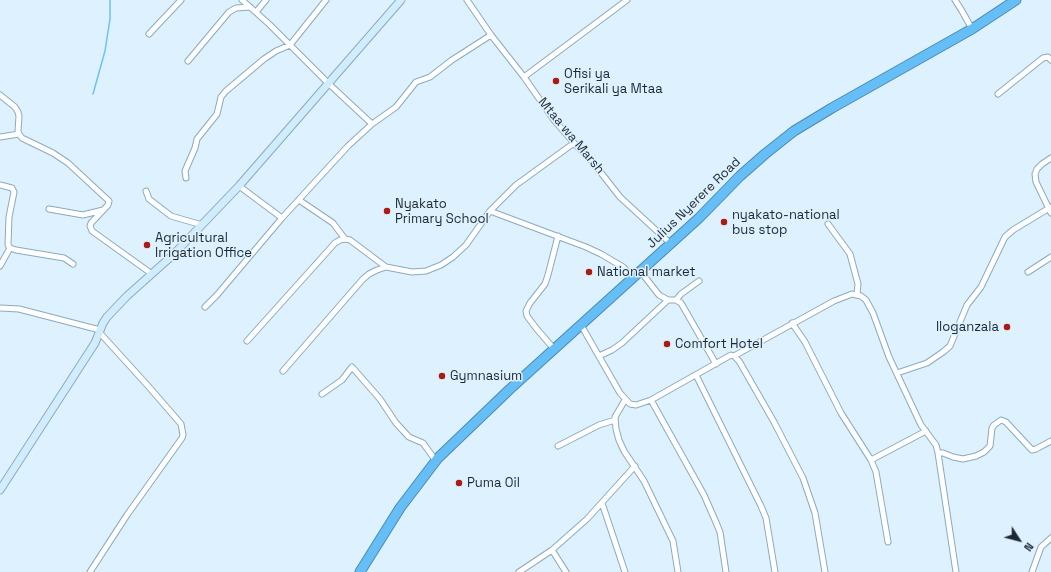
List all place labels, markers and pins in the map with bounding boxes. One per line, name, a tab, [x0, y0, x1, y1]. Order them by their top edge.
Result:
place label: Ofisi ya Serikali ya Mtaa	[564, 66, 663, 97]
marker: Ofisi ya Serikali ya Mtaa	[551, 76, 561, 86]
place label: Nyakato Primary School	[395, 196, 489, 227]
marker: Nyakato Primary School	[382, 206, 392, 216]
place label: nyakato-national bus stop	[732, 207, 840, 238]
marker: nyakato-national bus stop	[719, 217, 729, 227]
place label: Agricultural Irrigation Office	[155, 230, 252, 261]
marker: Agricultural Irrigation Office	[142, 240, 152, 250]
place label: National market	[597, 264, 695, 280]
marker: National market	[584, 267, 594, 277]
place label: Iloganzala	[936, 319, 999, 335]
marker: Iloganzala	[1002, 322, 1012, 332]
place label: Comfort Hotel	[675, 336, 763, 352]
marker: Comfort Hotel	[662, 339, 672, 349]
place label: Gymnasium	[450, 368, 522, 384]
marker: Gymnasium	[437, 371, 447, 381]
place label: Puma Oil	[467, 475, 520, 491]
marker: Puma Oil	[454, 478, 464, 488]

